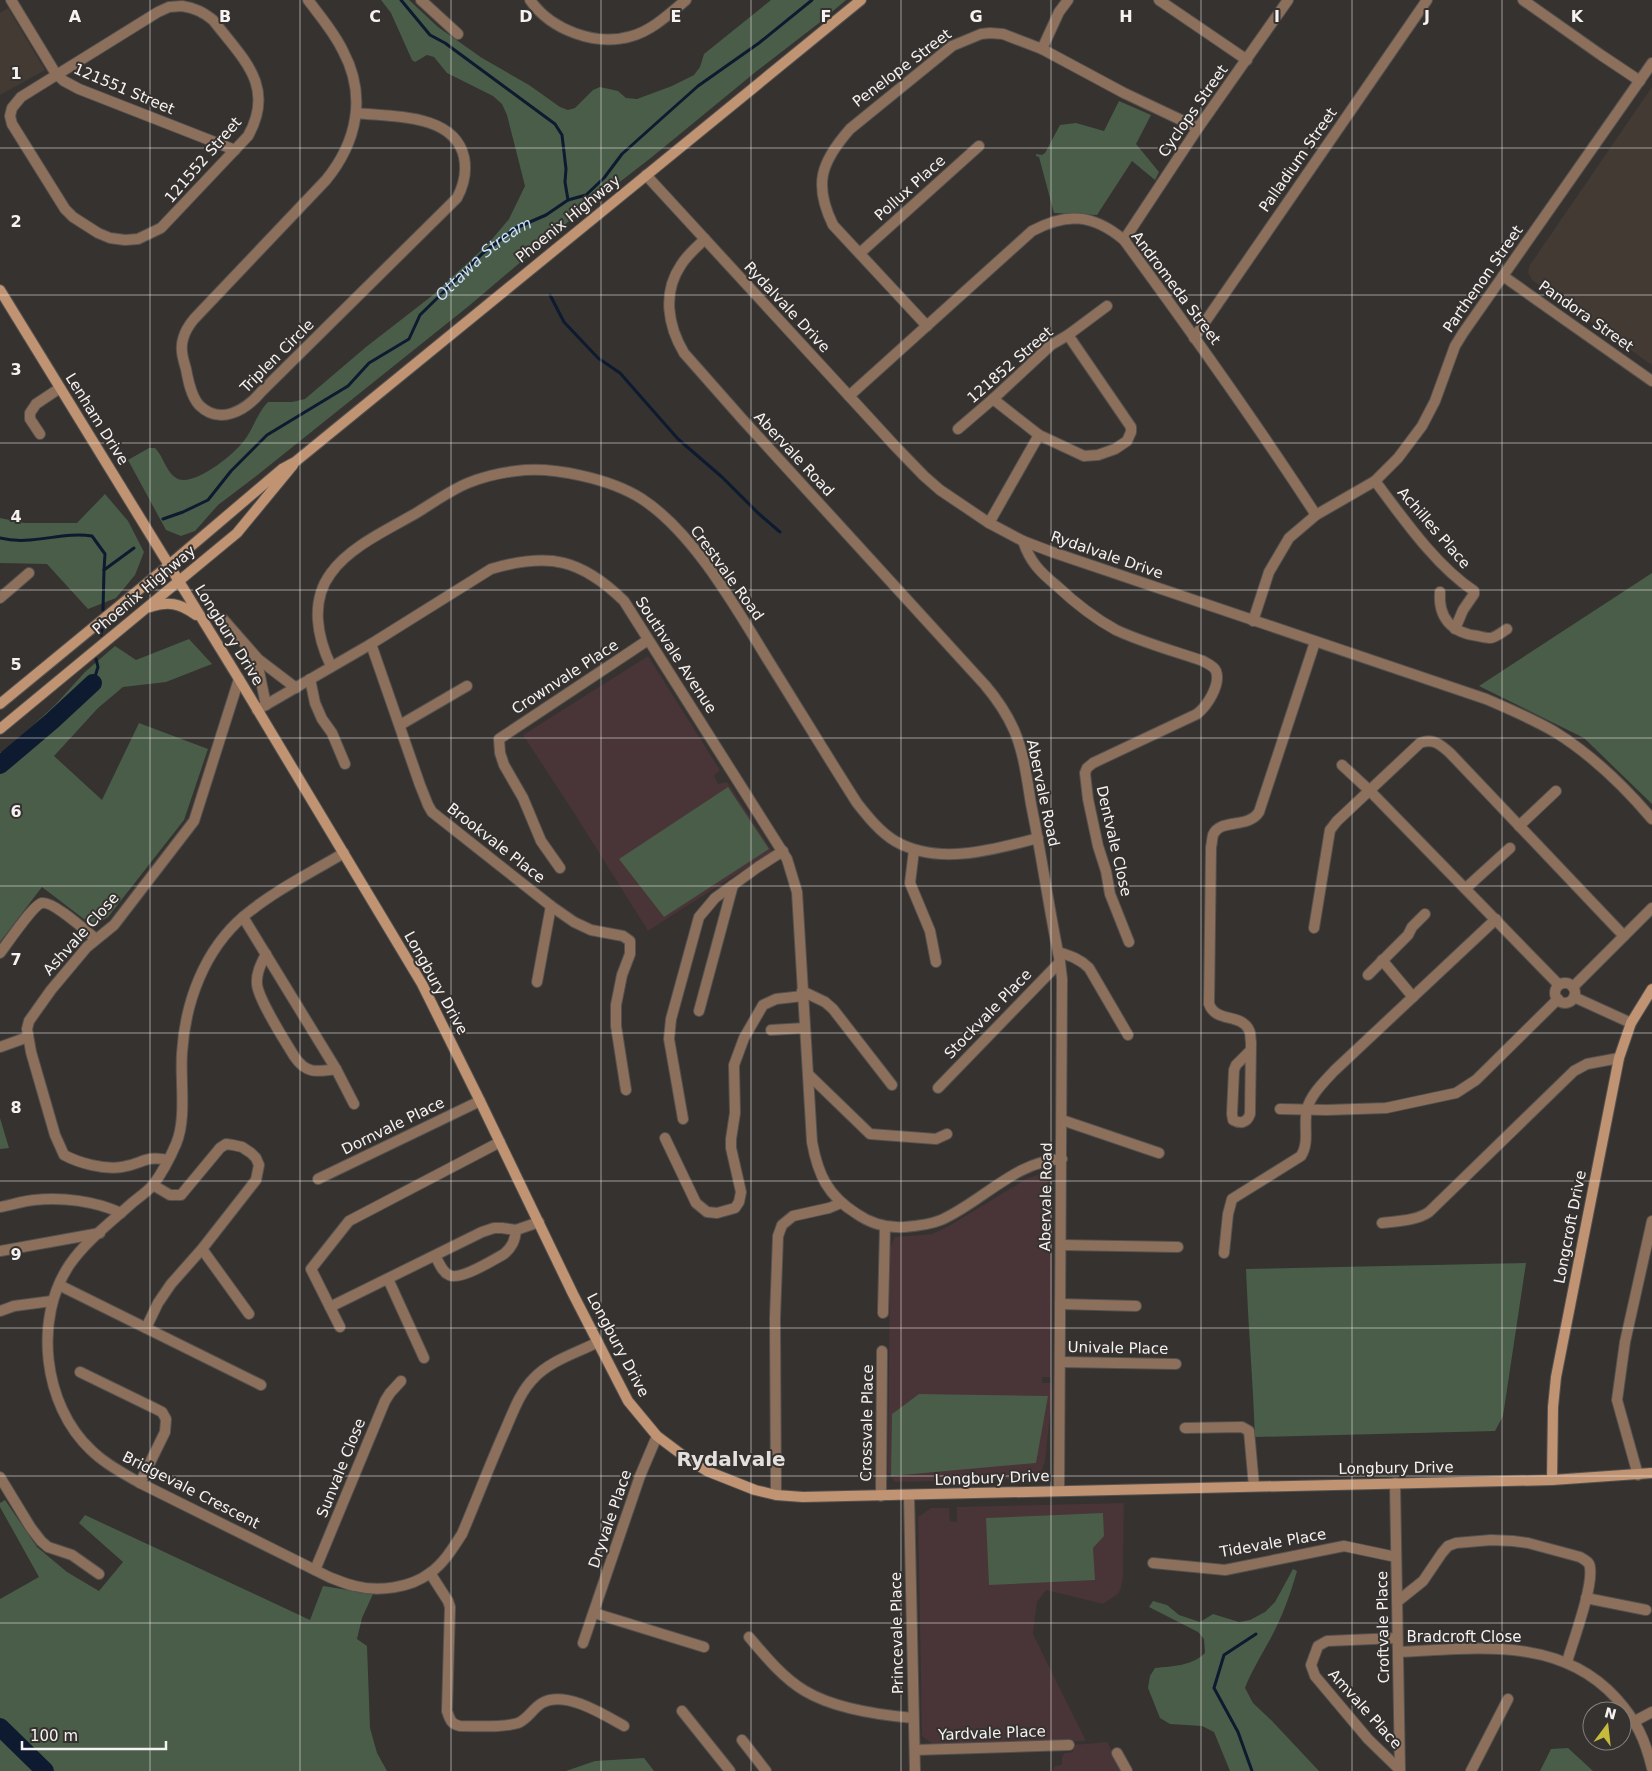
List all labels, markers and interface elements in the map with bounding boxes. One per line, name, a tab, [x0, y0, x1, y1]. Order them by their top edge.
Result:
text: A	[69, 7, 82, 26]
text: B	[219, 7, 231, 26]
text: C	[369, 7, 381, 26]
text: D	[519, 7, 533, 26]
text: E	[671, 7, 681, 26]
text: F	[821, 7, 831, 26]
text: G	[969, 7, 983, 26]
text: H	[1119, 7, 1133, 26]
text: I	[1274, 7, 1280, 26]
text: J	[1423, 7, 1430, 26]
text: K	[1571, 7, 1584, 26]
street label: Penelope Street	[849, 25, 955, 111]
street label: 121551 Street	[71, 60, 177, 118]
street label: Cyclops Street	[1154, 61, 1232, 161]
text: 1	[10, 64, 22, 83]
street label: Palladium Street	[1255, 104, 1341, 216]
street label: 121552 Street	[161, 113, 245, 207]
street label: Pollux Place	[871, 152, 949, 224]
street label: Phoenix Highway	[512, 171, 624, 267]
text: 2	[10, 212, 22, 231]
water label: Ottawa Stream	[431, 213, 535, 304]
street label: Parthenon Street	[1439, 222, 1527, 336]
street label: Andromeda Street	[1128, 228, 1225, 348]
street label: Rydalvale Drive	[740, 258, 834, 356]
street label: Pandora Street	[1535, 277, 1637, 355]
street label: Triplen Circle	[236, 315, 318, 397]
street label: 121852 Street	[963, 323, 1057, 407]
text: 3	[10, 360, 22, 379]
street label: Lenham Drive	[62, 370, 132, 468]
street label: Abervale Road	[750, 408, 838, 500]
street label: Achilles Place	[1394, 484, 1474, 572]
text: 4	[10, 507, 22, 526]
street label: Crestvale Road	[686, 522, 768, 624]
street label: Rydalvale Drive	[1048, 527, 1166, 583]
street label: Phoenix Highway	[89, 542, 199, 638]
street label: Longbury Drive	[191, 581, 267, 689]
street label: Southvale Avenue	[632, 593, 720, 717]
street label: Crownvale Place	[508, 636, 622, 718]
text: 5	[10, 655, 22, 674]
street label: Abervale Road	[1023, 738, 1063, 848]
street label: Dentvale Close	[1092, 784, 1136, 898]
street label: Brookvale Place	[443, 799, 549, 887]
text: 6	[10, 802, 22, 821]
street label: Ashvale Close	[39, 889, 123, 979]
street label: Longbury Drive	[400, 928, 472, 1038]
text: 7	[10, 950, 22, 969]
street label: Stockvale Place	[941, 965, 1035, 1063]
street label: Dornvale Place	[339, 1093, 447, 1159]
text: 8	[10, 1098, 22, 1117]
street label: Abervale Road	[1036, 1142, 1056, 1252]
street label: Longcroft Drive	[1550, 1169, 1590, 1285]
text: 9	[10, 1245, 22, 1264]
street label: Longbury Drive	[583, 1290, 653, 1400]
street label: Univale Place	[1067, 1338, 1169, 1358]
street label: Crossvale Place	[857, 1364, 877, 1482]
street label: Sunvale Close	[313, 1416, 369, 1520]
district label: Rydalvale	[676, 1447, 786, 1471]
street label: Bridgevale Crescent	[119, 1448, 263, 1532]
street label: Longbury Drive	[1338, 1458, 1454, 1478]
street label: Longbury Drive	[934, 1467, 1050, 1489]
street label: Dryvale Place	[585, 1468, 635, 1570]
street label: Tidevale Place	[1217, 1525, 1328, 1561]
street label: Croftvale Place	[1373, 1571, 1393, 1683]
street label: Princevale Place	[887, 1572, 907, 1694]
street label: Bradcroft Close	[1407, 1628, 1521, 1646]
street label: Amvale Place	[1325, 1665, 1405, 1753]
north arrow	[1582, 1701, 1632, 1751]
text: N	[1603, 1704, 1618, 1723]
scale bar	[22, 1718, 166, 1750]
street label: Yardvale Place	[937, 1722, 1046, 1744]
text: 100 m	[30, 1727, 78, 1745]

